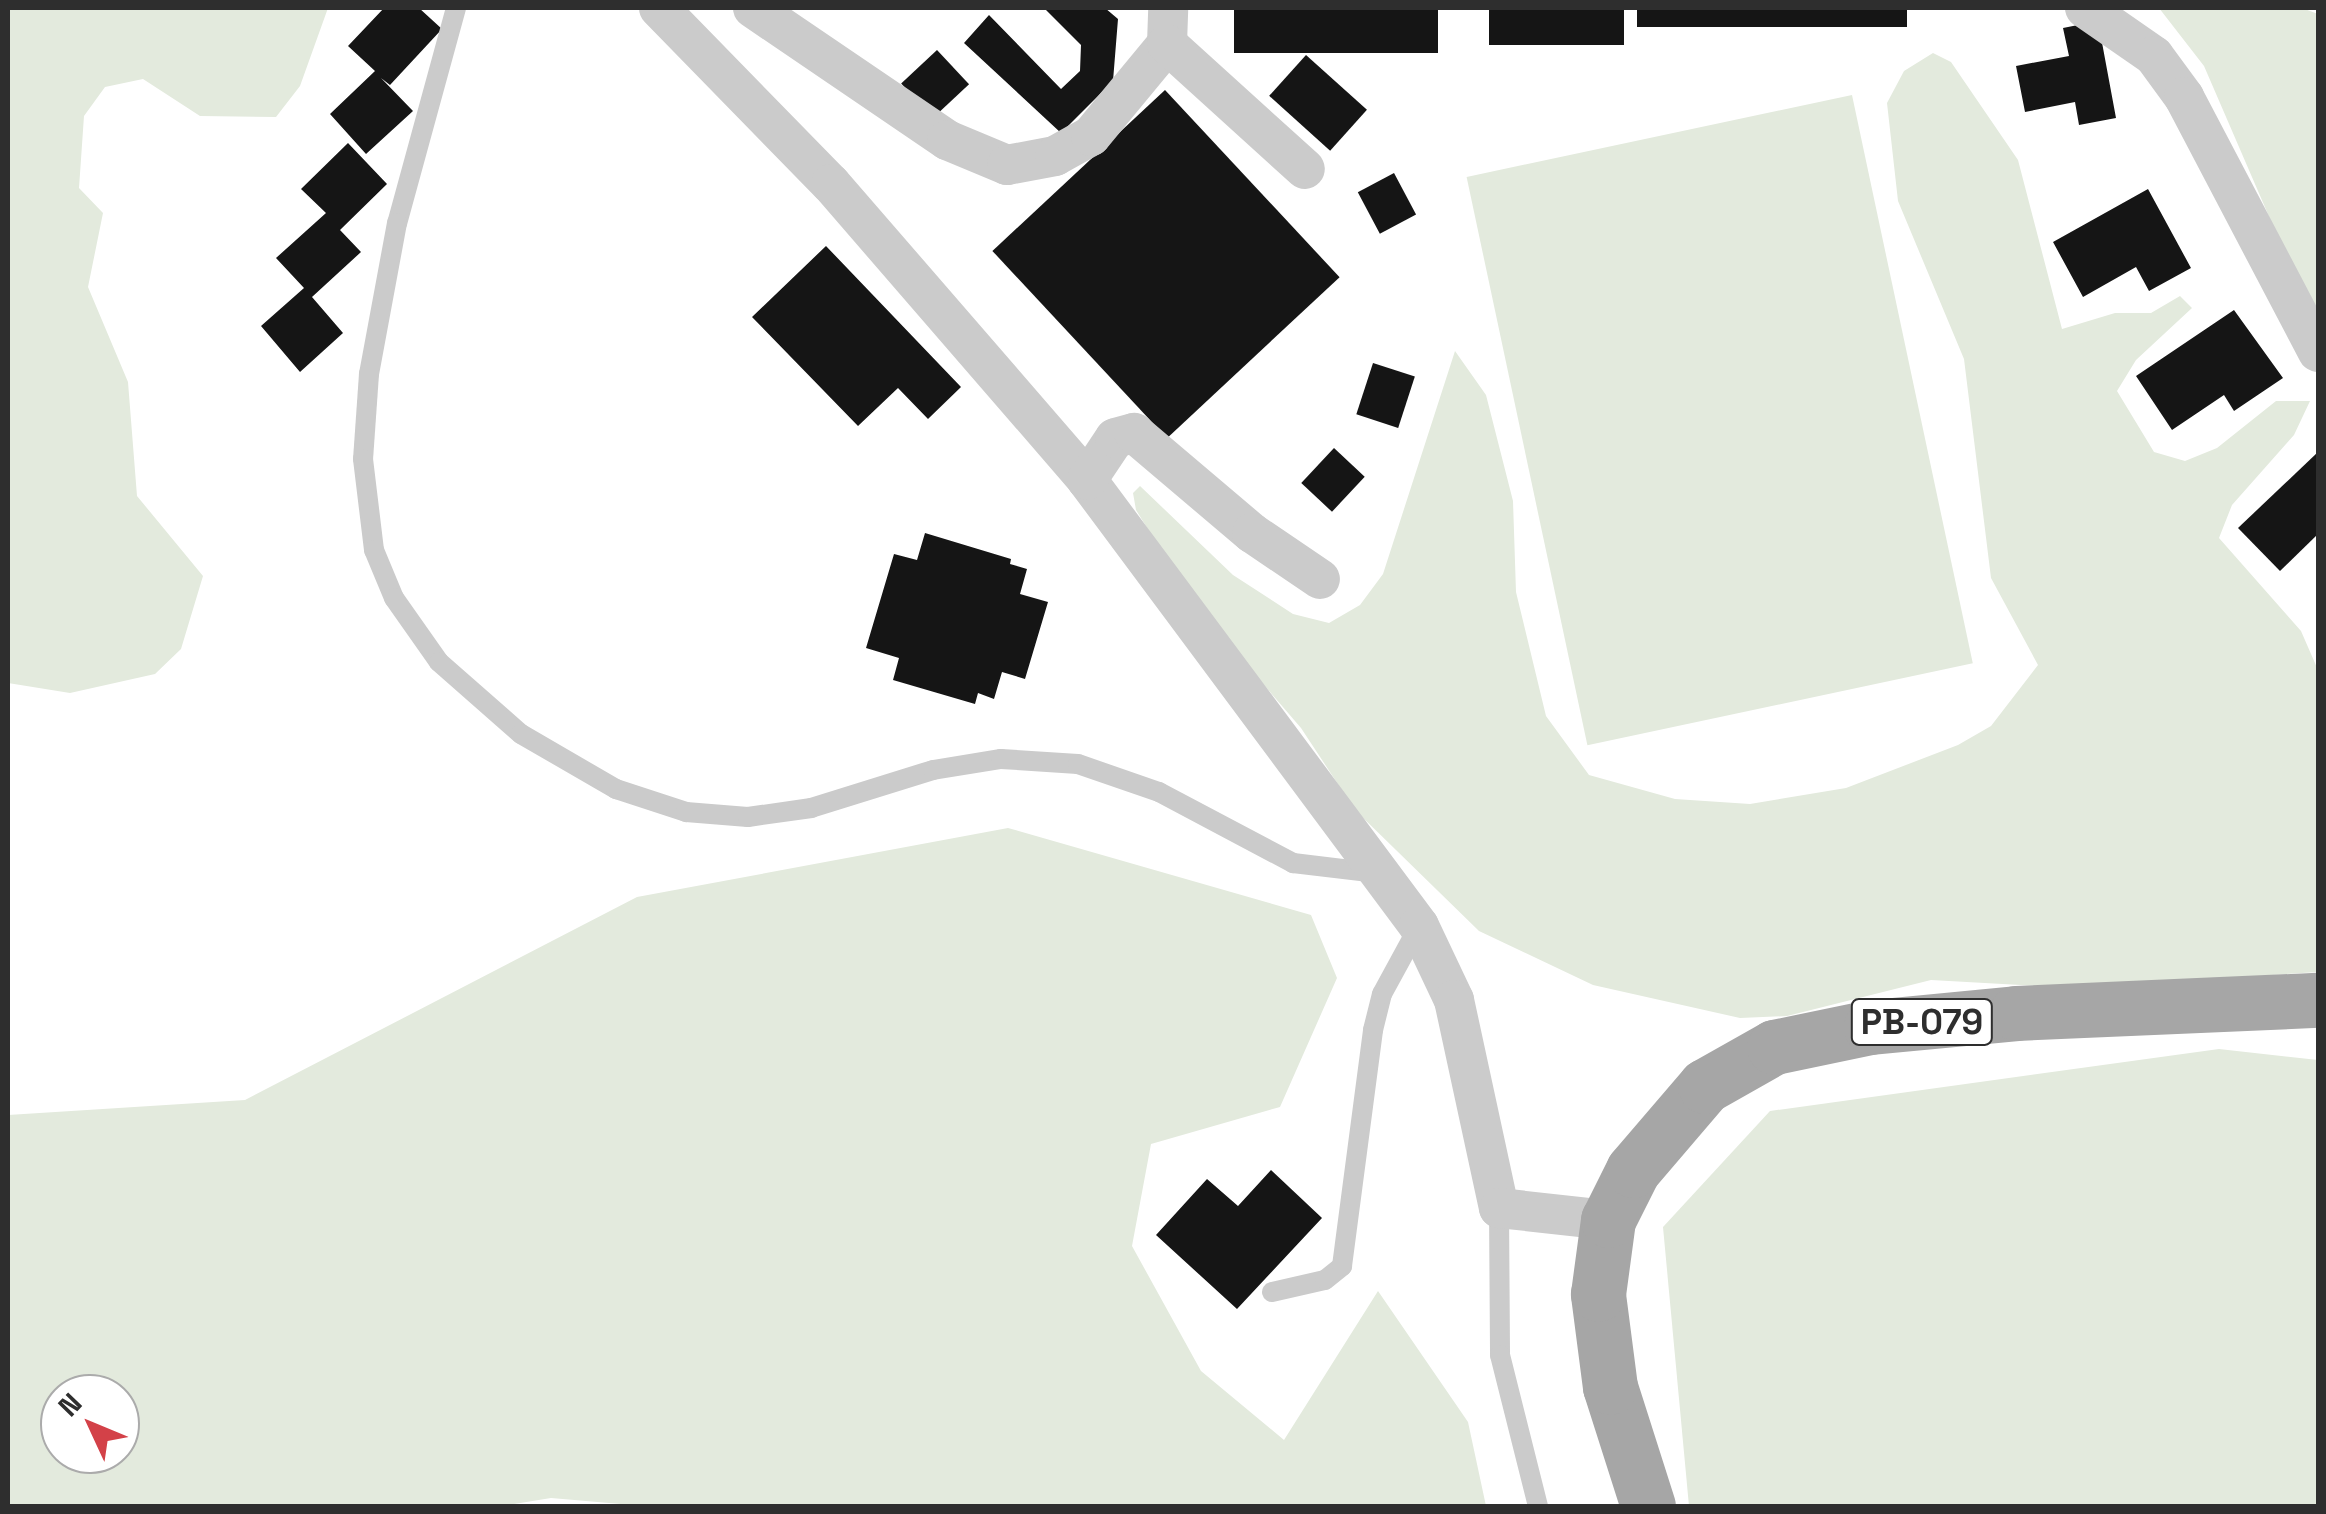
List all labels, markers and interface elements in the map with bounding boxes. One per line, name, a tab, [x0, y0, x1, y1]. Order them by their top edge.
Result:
road number: PB-079	[1850, 992, 1994, 1052]
north arrow	[40, 1374, 140, 1474]
text: N	[50, 1385, 89, 1424]

